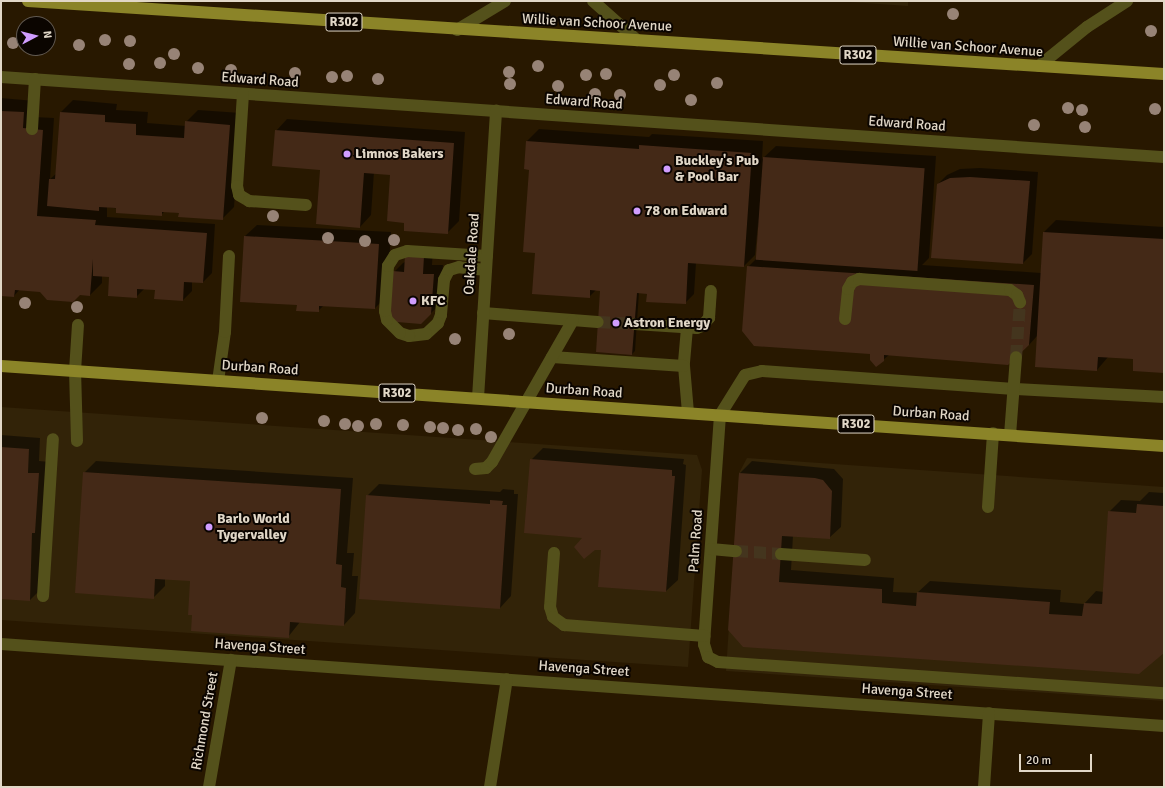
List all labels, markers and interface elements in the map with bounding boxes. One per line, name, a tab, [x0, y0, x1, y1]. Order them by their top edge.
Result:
road number: R302	[325, 11, 363, 33]
street label: Willie van Schoor Avenue	[522, 11, 672, 35]
north arrow	[16, 16, 56, 56]
text: N	[40, 30, 54, 39]
street label: Willie van Schoor Avenue	[892, 33, 1044, 61]
road number: R302	[839, 44, 877, 66]
street label: Edward Road	[221, 69, 299, 91]
street label: Edward Road	[545, 91, 623, 113]
street label: Edward Road	[868, 113, 946, 135]
place label: Limnos Bakers	[355, 146, 443, 162]
marker: Limnos Bakers	[342, 149, 352, 159]
place label: Buckley's Pub & Pool Bar	[675, 153, 759, 186]
marker: Buckley's Pub & Pool Bar	[662, 164, 672, 174]
place label: 78 on Edward	[645, 203, 727, 219]
marker: 78 on Edward	[632, 206, 642, 216]
street label: Oakdale Road	[461, 213, 483, 295]
place label: KFC	[421, 293, 446, 309]
marker: KFC	[408, 296, 418, 306]
place label: Astron Energy	[624, 315, 710, 331]
marker: Astron Energy	[611, 318, 621, 328]
street label: Durban Road	[221, 357, 299, 379]
street label: Durban Road	[545, 380, 623, 402]
road number: R302	[378, 382, 416, 404]
street label: Durban Road	[892, 403, 970, 425]
road number: R302	[837, 413, 875, 435]
street label: Palm Road	[685, 509, 707, 573]
place label: Barlo World Tygervalley	[217, 511, 290, 544]
marker: Barlo World Tygervalley	[204, 522, 214, 532]
street label: Havenga Street	[214, 635, 306, 659]
street label: Havenga Street	[538, 657, 630, 681]
street label: Richmond Street	[188, 671, 222, 771]
street label: Havenga Street	[861, 680, 953, 704]
scale bar	[1021, 746, 1094, 772]
text: 20 m	[1026, 753, 1051, 768]

